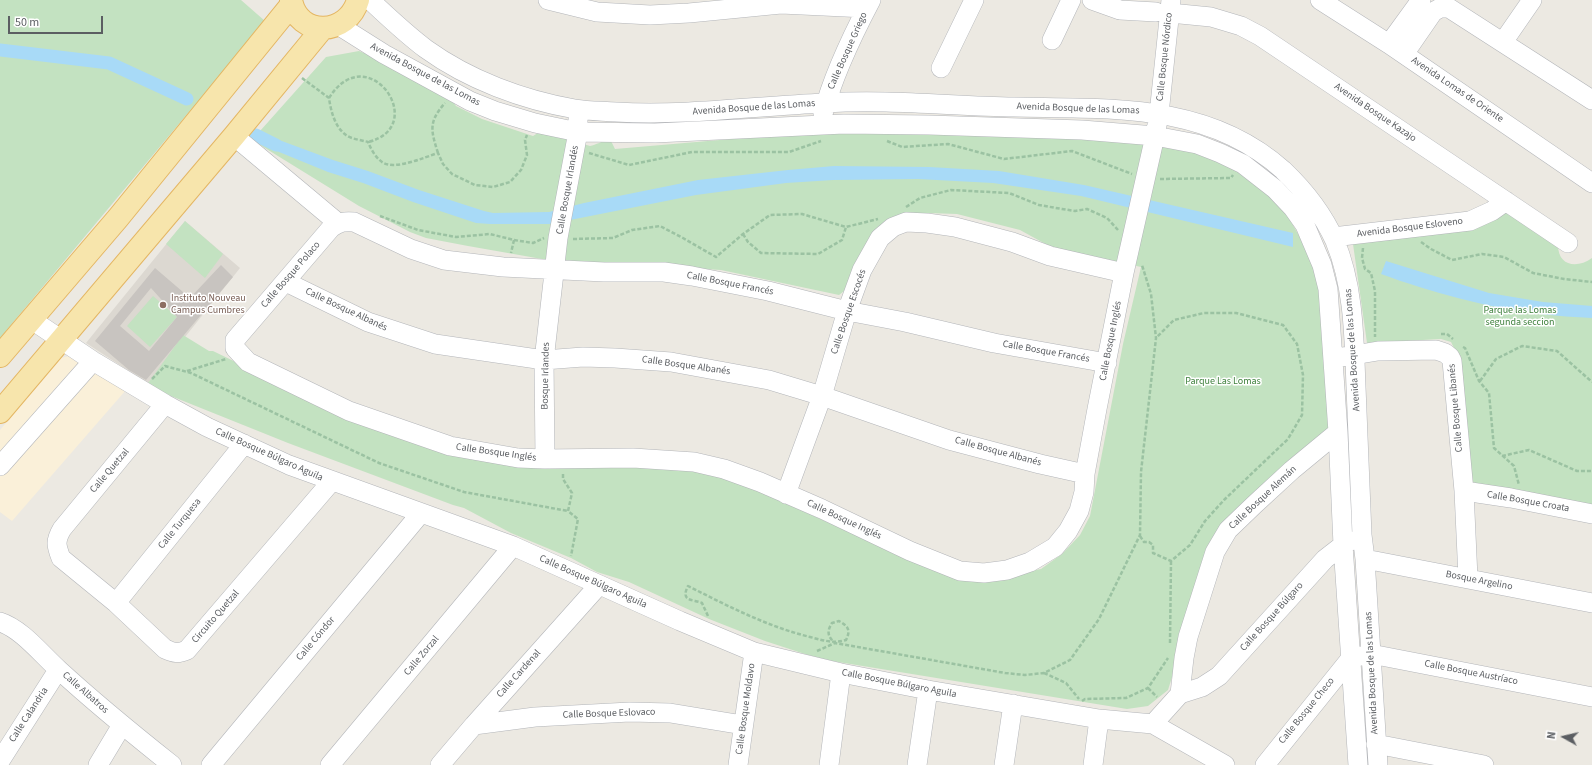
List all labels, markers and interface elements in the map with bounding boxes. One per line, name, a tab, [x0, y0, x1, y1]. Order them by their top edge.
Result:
scale bar	[10, 8, 105, 34]
street label: Calle Bosque Griego	[826, 10, 870, 92]
street label: Calle Bosque Nórdico	[1154, 12, 1176, 102]
text: 50 m	[15, 14, 39, 31]
street label: Avenida Bosque de las Lomas	[368, 41, 482, 109]
street label: Avenida Lomas de Oriente	[1409, 55, 1505, 125]
street label: Avenida Bosque Kazajo	[1332, 81, 1418, 145]
street label: Avenida Bosque de las Lomas	[692, 98, 816, 118]
street label: Avenida Bosque de las Lomas	[1016, 101, 1140, 117]
street label: Calle Bosque Irlandés	[554, 145, 582, 235]
street label: Avenida Bosque Esloveno	[1356, 216, 1464, 240]
street label: Calle Bosque Polaco	[259, 239, 323, 311]
street label: Calle Bosque Escocés	[829, 268, 869, 356]
street label: Calle Bosque Francés	[686, 270, 774, 298]
street label: Calle Bosque Albanés	[303, 286, 389, 334]
street label: Avenida Bosque de las Lomas	[1343, 288, 1363, 412]
place label: Instituto Nouveau Campus Cumbres	[171, 293, 246, 316]
marker: Instituto Nouveau Campus Cumbres	[158, 300, 168, 310]
street label: Calle Bosque Inglés	[1097, 300, 1125, 382]
park label: Parque las Lomas segunda seccion	[1483, 305, 1557, 328]
street label: Calle Bosque Francés	[1002, 338, 1090, 366]
street label: Bosque Irlandes	[539, 342, 553, 410]
street label: Calle Bosque Albanés	[641, 354, 731, 378]
street label: Calle Bosque Libanés	[1446, 363, 1466, 453]
park label: Parque Las Lomas	[1185, 376, 1261, 388]
street label: Calle Bosque Búlgaro Aguila	[213, 426, 325, 484]
street label: Calle Bosque Albanés	[953, 435, 1043, 469]
street label: Calle Bosque Inglés	[455, 441, 537, 465]
street label: Calle Quetzal	[88, 446, 132, 496]
street label: Calle Bosque Alemán	[1227, 464, 1299, 532]
street label: Calle Bosque Croata	[1486, 489, 1570, 515]
street label: Calle Turquesa	[156, 496, 204, 552]
street label: Calle Bosque Inglés	[805, 497, 883, 543]
street label: Calle Bosque Búlgaro Aguila	[537, 553, 649, 611]
street label: Bosque Argelino	[1444, 569, 1514, 593]
street label: Calle Bosque Búlgaro	[1238, 580, 1306, 654]
street label: Circuito Quetzal	[190, 588, 242, 646]
street label: Avenida Bosque de las Lomas	[1363, 611, 1381, 735]
street label: Calle Cóndor	[294, 615, 338, 663]
street label: Calle Zorzal	[402, 634, 442, 678]
street label: Calle Cardenal	[494, 648, 544, 700]
street label: Calle Bosque Austríaco	[1423, 658, 1519, 688]
street label: Calle Bosque Moldavo	[734, 663, 758, 755]
street label: Calle Bosque Búlgaro Aguila	[841, 667, 957, 701]
street label: Calle Albatros	[59, 670, 111, 716]
street label: Calle Bosque Checo	[1277, 675, 1337, 747]
street label: Calle Calandria	[7, 685, 51, 745]
street label: Calle Bosque Eslovaco	[562, 706, 656, 722]
north arrow	[1544, 717, 1584, 757]
text: N	[1544, 731, 1560, 740]

